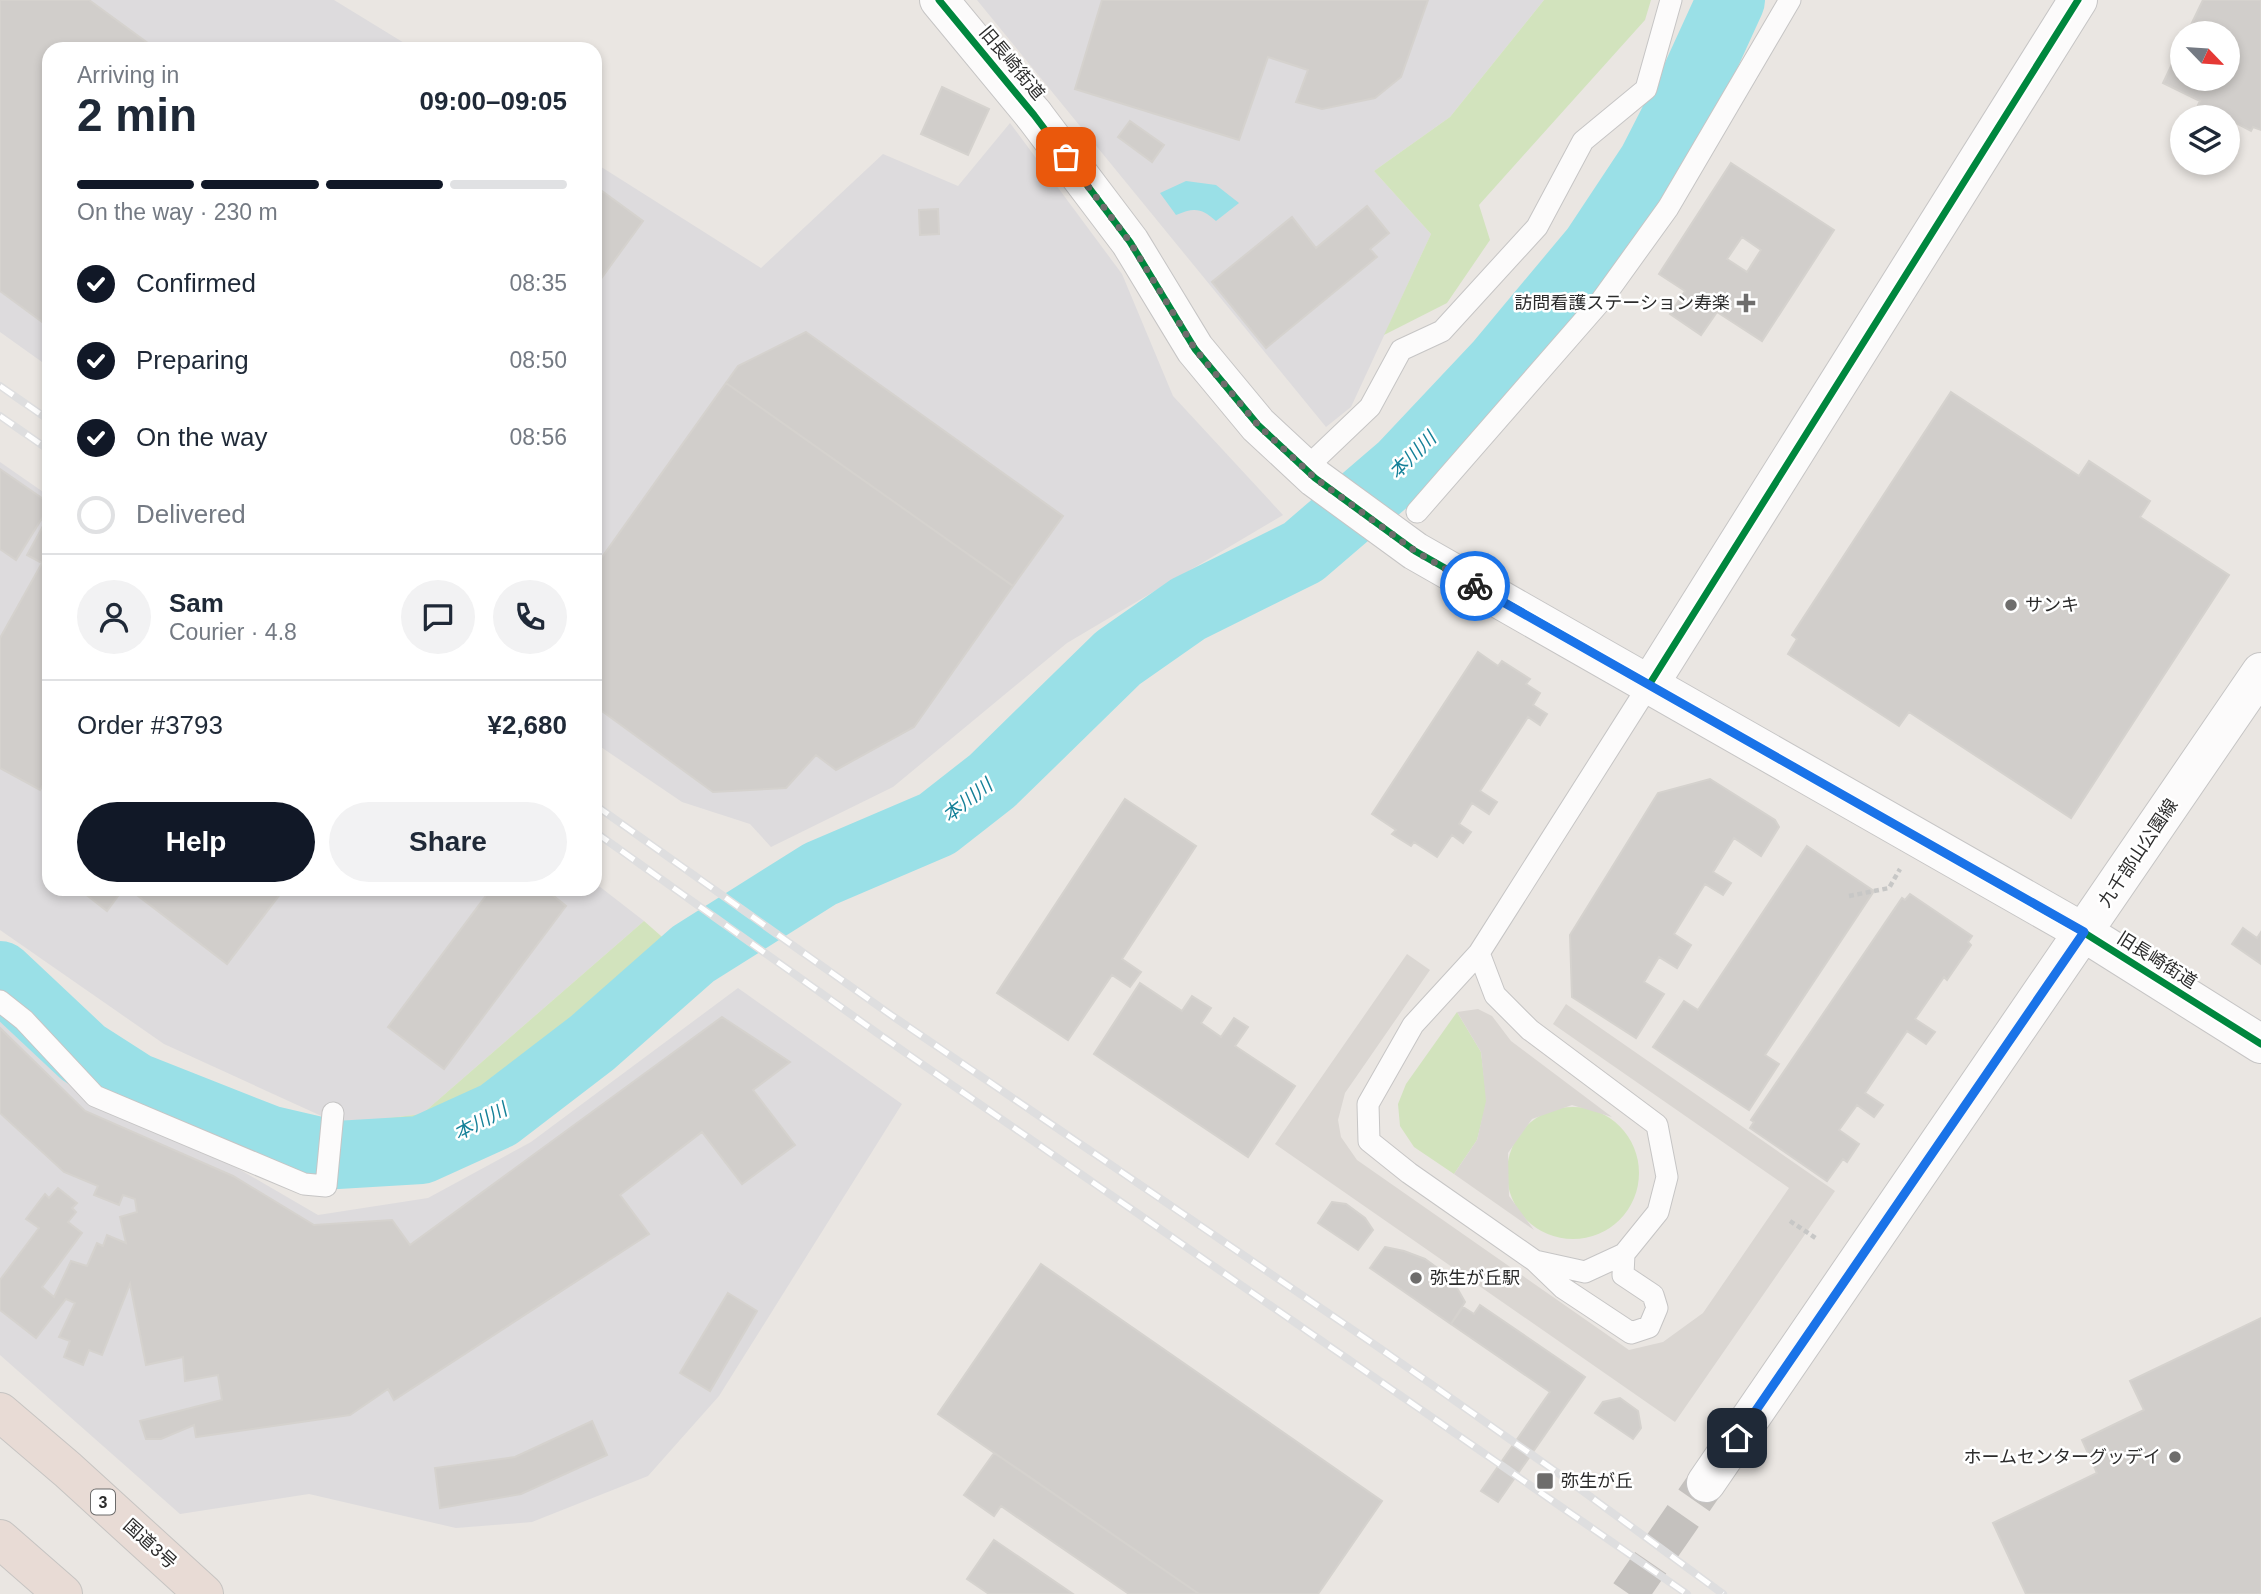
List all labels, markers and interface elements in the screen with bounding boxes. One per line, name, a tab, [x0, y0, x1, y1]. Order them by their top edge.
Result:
north arrow	[2170, 21, 2240, 91]
map controls	[2170, 21, 2240, 175]
street label: 旧長崎街道	[975, 22, 1049, 104]
text: Arriving in	[77, 62, 179, 88]
text: 09:00–09:05	[420, 86, 567, 116]
text: 2 min	[77, 89, 197, 141]
button: layers	[2170, 105, 2240, 175]
pin	[1036, 127, 1096, 187]
icon: bag	[1047, 138, 1085, 176]
text: On the way · 230 m	[77, 199, 278, 225]
icon: check	[77, 265, 115, 303]
text: Confirmed	[136, 268, 256, 298]
text: 08:35	[509, 270, 567, 296]
place label: 訪問看護ステーション寿楽	[1514, 293, 1730, 313]
marker: 訪問看護ステーション寿楽	[1736, 293, 1756, 313]
icon: check	[77, 342, 115, 380]
text: Preparing	[136, 345, 249, 375]
text: 08:50	[509, 347, 567, 373]
icon: check	[77, 419, 115, 457]
text: On the way	[136, 422, 268, 452]
text: 08:56	[509, 424, 567, 450]
water label: 本川川	[1385, 426, 1441, 483]
text: Delivered	[136, 499, 246, 529]
courier	[1440, 551, 1510, 621]
icon: bike	[1456, 567, 1494, 605]
button: person	[77, 580, 151, 654]
button: chat	[401, 580, 475, 654]
button: phone	[493, 580, 567, 654]
text: Sam	[169, 588, 224, 618]
place label: サンキ	[2025, 595, 2079, 615]
marker: サンキ	[2003, 597, 2019, 613]
text: Courier · 4.8	[169, 619, 297, 645]
text: Order #3793	[77, 710, 223, 740]
text: ¥2,680	[487, 710, 567, 740]
water label: 本川川	[938, 773, 998, 826]
street label: 九千部山公園線	[2094, 795, 2182, 911]
button: Help	[77, 802, 315, 882]
button: Share	[329, 802, 567, 882]
street label: 旧長崎街道	[2114, 928, 2200, 992]
water label: 本川川	[450, 1098, 512, 1144]
place label: 弥生が丘駅	[1430, 1268, 1520, 1288]
marker: 弥生が丘駅	[1408, 1270, 1424, 1286]
pin	[1707, 1408, 1767, 1468]
icon: home	[1718, 1419, 1756, 1457]
place label: ホームセンターグッデイ	[1964, 1447, 2161, 1467]
marker: ホームセンターグッデイ	[2167, 1449, 2183, 1465]
marker: 弥生が丘	[1535, 1471, 1555, 1491]
place label: 弥生が丘	[1561, 1471, 1633, 1491]
road number: 3	[91, 1490, 115, 1514]
street label: 国道3号	[120, 1515, 180, 1573]

